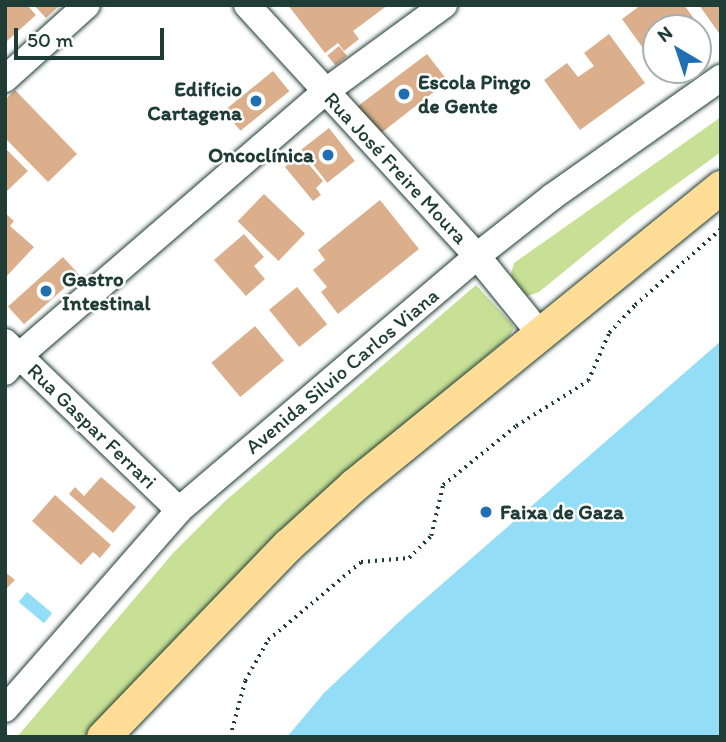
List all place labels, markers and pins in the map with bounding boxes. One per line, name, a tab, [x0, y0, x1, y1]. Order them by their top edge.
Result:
place label: Escola Pingo de Gente	[418, 69, 531, 119]
place label: Edifício Cartagena	[147, 76, 242, 126]
marker: Escola Pingo de Gente	[396, 86, 412, 102]
marker: Edifício Cartagena	[248, 93, 264, 109]
place label: Oncoclínica	[208, 142, 314, 168]
marker: Oncoclínica	[320, 147, 336, 163]
place label: Gastro Intestinal	[62, 266, 150, 316]
marker: Gastro Intestinal	[36, 281, 56, 301]
place label: Faixa de Gaza	[500, 499, 624, 525]
marker: Faixa de Gaza	[478, 504, 494, 520]

